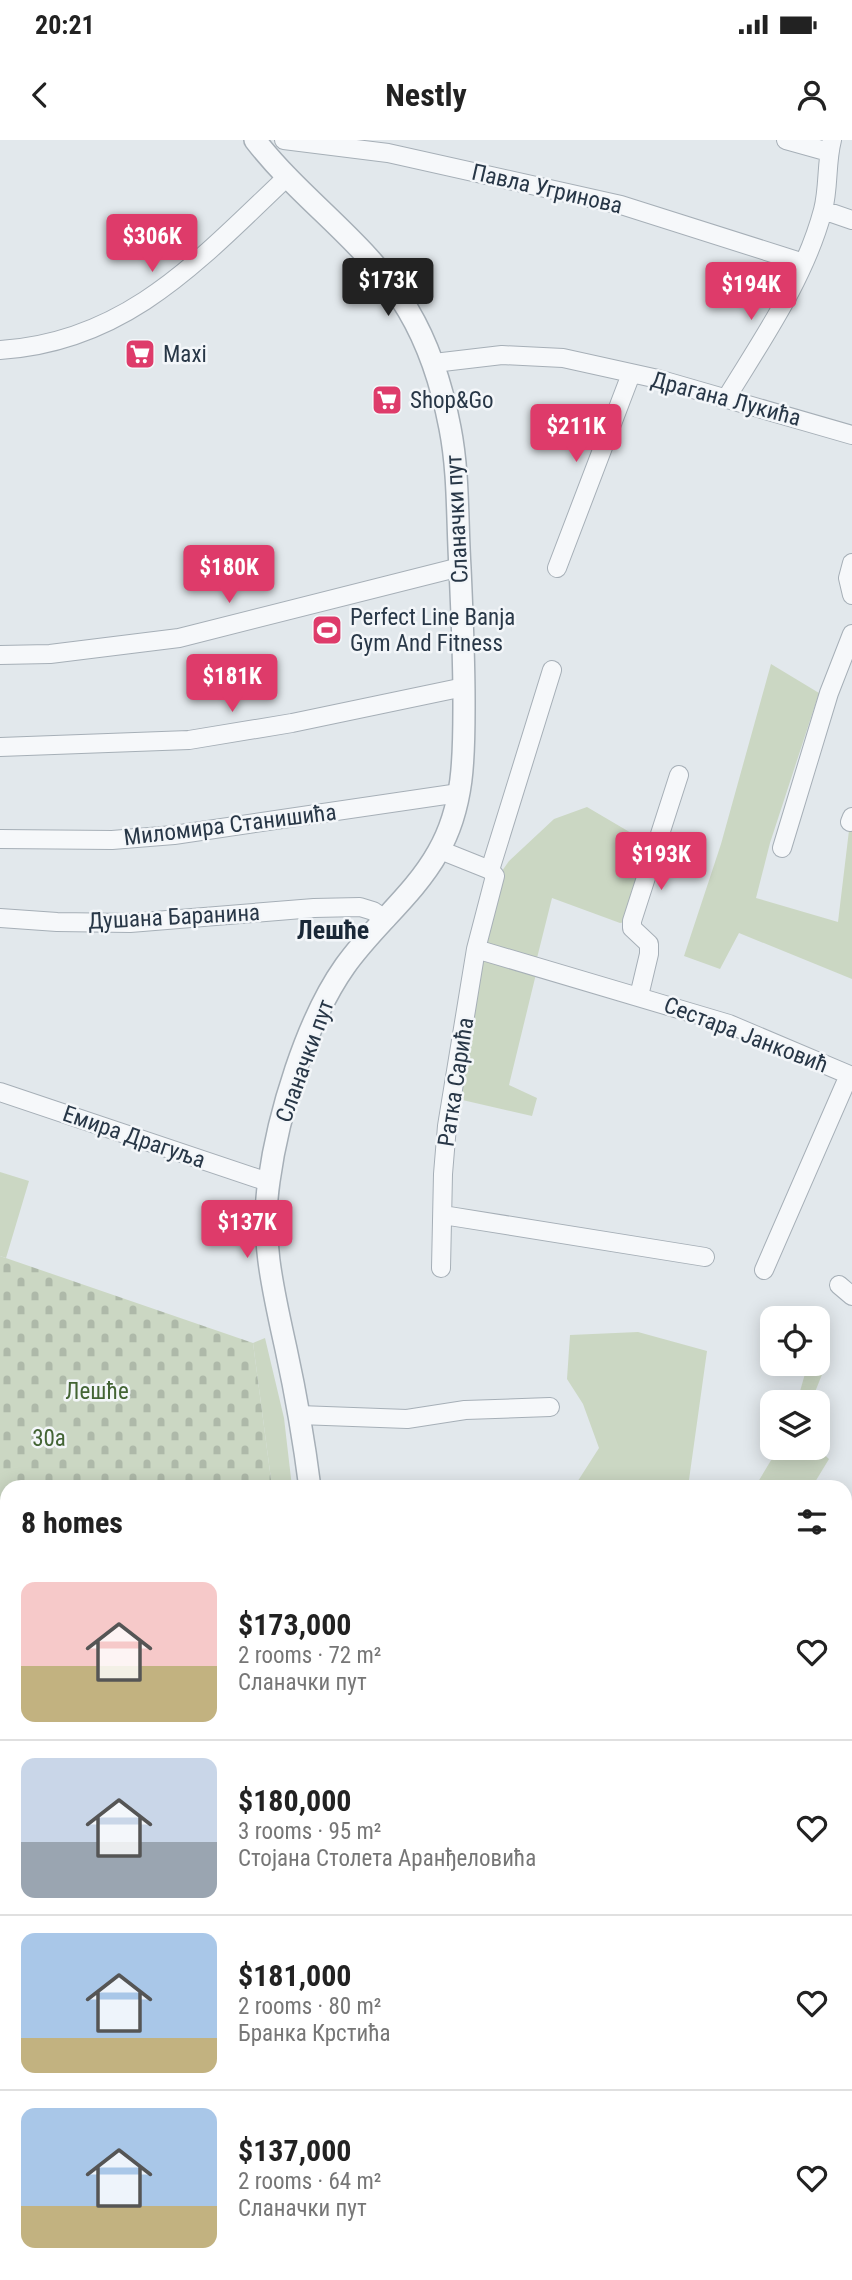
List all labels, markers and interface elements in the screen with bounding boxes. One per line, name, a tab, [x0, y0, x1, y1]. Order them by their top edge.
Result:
text: 20:21	[35, 10, 95, 40]
icon: back	[21, 76, 59, 114]
text: Nestly	[385, 76, 467, 114]
icon: person	[793, 76, 831, 114]
street label: Павла Угринова	[469, 159, 625, 219]
pin: $306K	[103, 214, 201, 274]
text: $306K	[122, 223, 182, 250]
pin: $173K	[339, 258, 437, 318]
pin: $194K	[702, 262, 800, 322]
text: $173K	[358, 267, 418, 294]
text: $194K	[721, 271, 781, 298]
supermarket icon: Maxi	[123, 337, 157, 371]
place label: Maxi	[163, 341, 207, 368]
street label: Драгана Лукића	[648, 366, 804, 432]
supermarket icon: Shop&Go	[370, 383, 404, 417]
place label: Shop&Go	[410, 387, 494, 414]
pin: $211K	[527, 404, 625, 464]
text: $211K	[546, 413, 606, 440]
street label: Сланачки пут	[440, 454, 474, 584]
pin: $180K	[180, 546, 278, 605]
text: $180K	[199, 554, 259, 581]
place label: Perfect Line Banja Gym And Fitness	[350, 604, 515, 657]
sports icon: Perfect Line Banja Gym And Fitness	[310, 613, 344, 647]
pin: $181K	[183, 654, 281, 714]
text: $181K	[202, 663, 262, 690]
street label: Миломира Станишића	[122, 799, 338, 851]
pin: $193K	[612, 832, 710, 892]
text: $193K	[631, 841, 691, 868]
street label: Душана Баранина	[87, 899, 261, 935]
district label: Лешће	[297, 915, 369, 945]
street label: Сестара Јанковић	[660, 991, 832, 1079]
street label: Сланачки пут	[270, 996, 340, 1126]
street label: Ратка Сарића	[432, 1016, 480, 1148]
street label: Емира Драгуља	[59, 1100, 209, 1174]
pin: $137K	[198, 1200, 296, 1260]
text: $137K	[217, 1209, 277, 1236]
map controls	[760, 1306, 830, 1460]
button: locate	[760, 1306, 830, 1376]
park label: Лешће	[65, 1378, 129, 1405]
button: layers	[760, 1390, 830, 1460]
park label: 30a	[32, 1425, 66, 1452]
icon: filters	[793, 1503, 831, 1541]
text: 8 homes	[21, 1505, 123, 1540]
text: $173,000	[238, 1607, 351, 1642]
icon: home	[77, 1610, 161, 1694]
icon: heart	[793, 1633, 831, 1671]
text: 2 rooms · 72 m²	[238, 1642, 381, 1669]
text: Сланачки пут	[238, 1669, 367, 1696]
text: $180,000	[238, 1783, 351, 1818]
icon: home	[77, 1786, 161, 1870]
icon: heart	[793, 1809, 831, 1847]
text: 3 rooms · 95 m²	[238, 1818, 381, 1845]
text: Стојана Столета Аранђеловића	[238, 1845, 536, 1872]
text: $181,000	[238, 1958, 351, 1993]
icon: home	[77, 1961, 161, 2045]
icon: heart	[793, 1984, 831, 2022]
text: 2 rooms · 80 m²	[238, 1993, 381, 2020]
text: Бранка Крстића	[238, 2020, 391, 2047]
text: $137,000	[238, 2133, 351, 2168]
icon: home	[77, 2136, 161, 2220]
icon: heart	[793, 2159, 831, 2197]
text: 2 rooms · 64 m²	[238, 2168, 381, 2195]
text: Сланачки пут	[238, 2195, 367, 2222]

